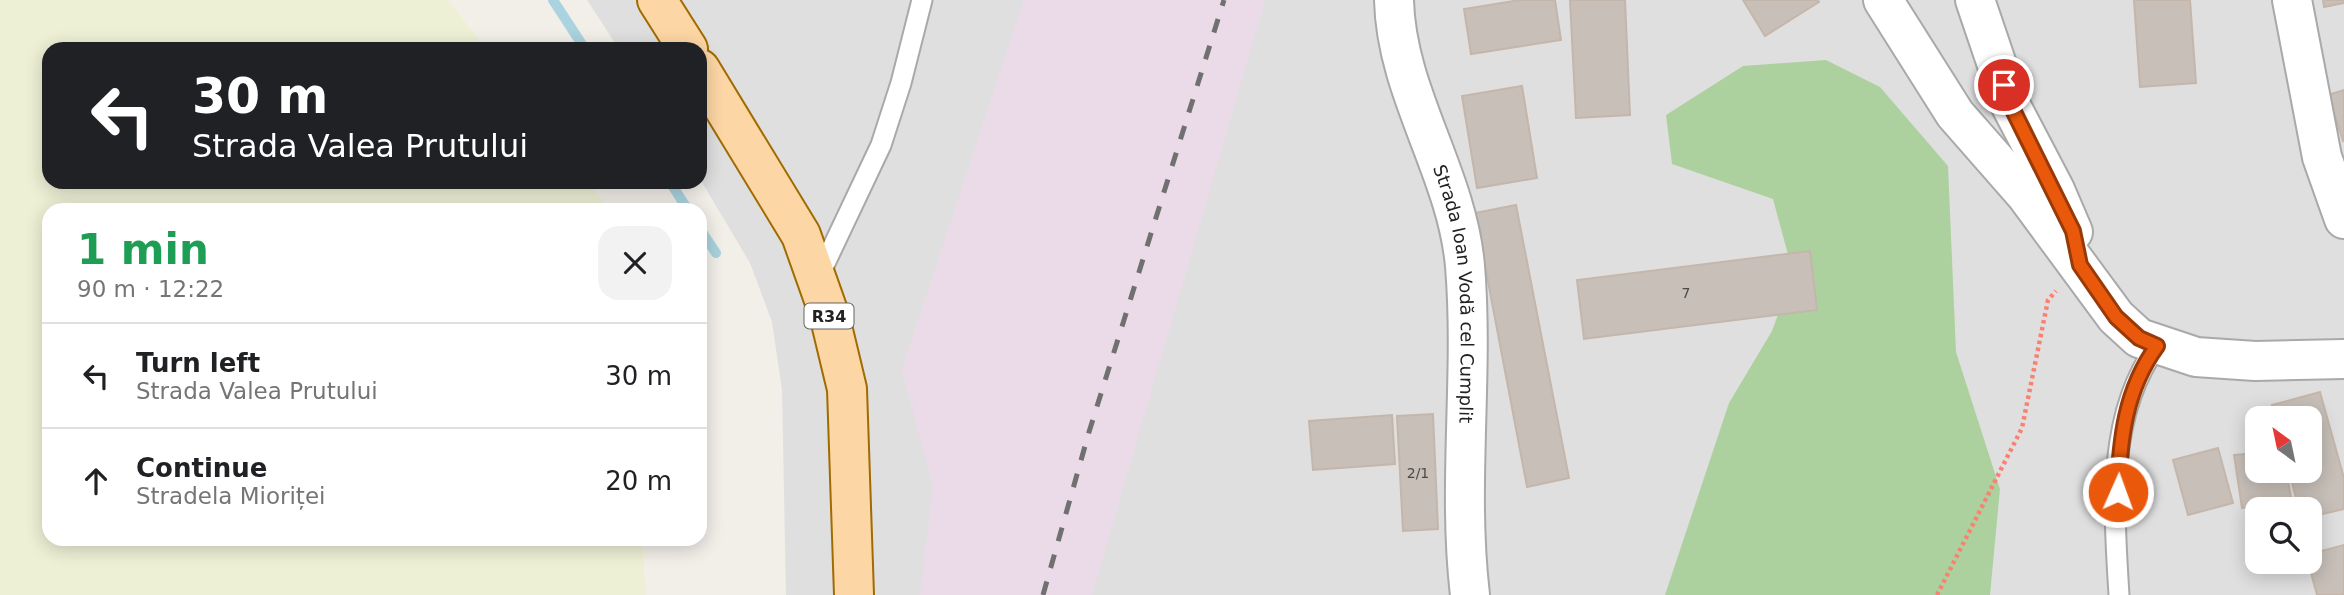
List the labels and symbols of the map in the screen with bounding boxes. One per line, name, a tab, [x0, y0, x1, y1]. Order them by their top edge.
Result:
pin	[1974, 55, 2034, 115]
street label: Strada Ioan Vodă cel Cumplit	[1430, 162, 1478, 423]
house number: 7	[1682, 285, 1690, 301]
road number: R34	[804, 304, 854, 328]
north arrow	[2245, 406, 2322, 483]
position arrow	[2081, 455, 2155, 529]
house number: 2/1	[1407, 465, 1429, 481]

